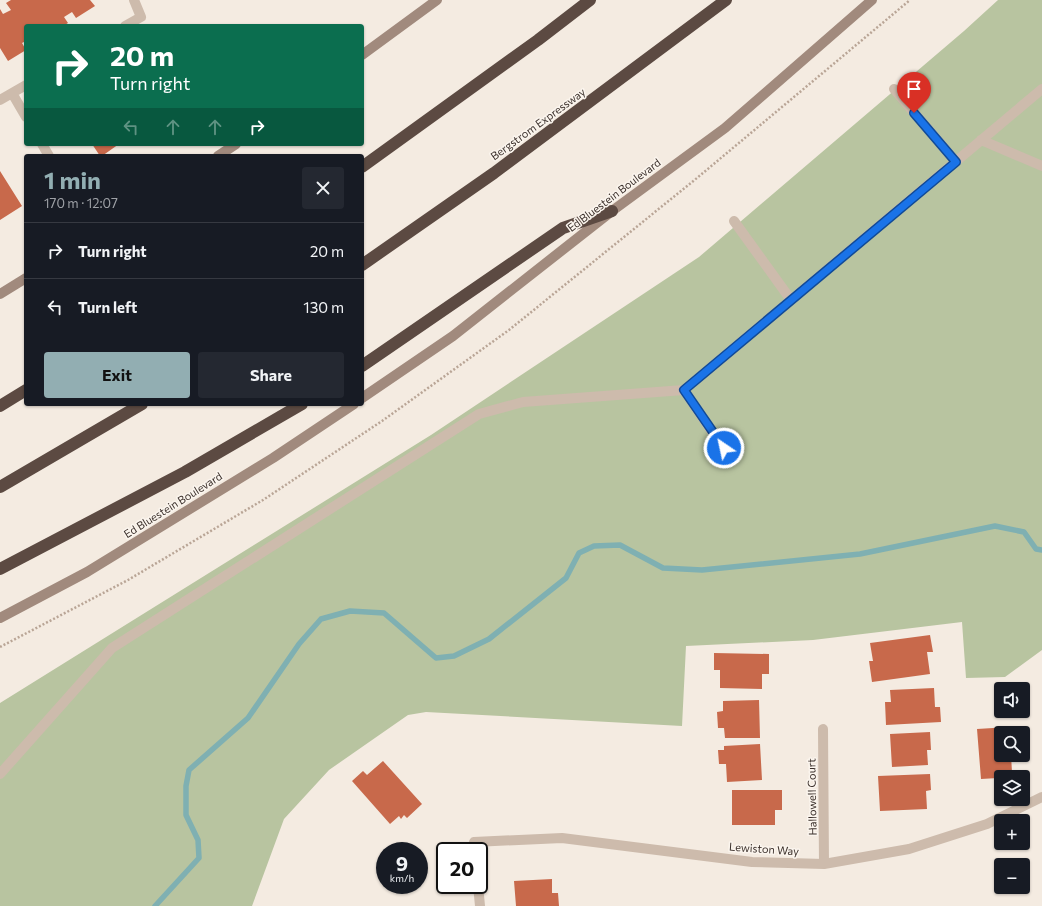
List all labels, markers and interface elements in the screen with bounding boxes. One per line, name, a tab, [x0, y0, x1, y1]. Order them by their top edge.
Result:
text: 20 m	[110, 38, 174, 72]
icon: right	[44, 40, 96, 92]
text: Turn right	[110, 72, 190, 94]
pin	[897, 72, 931, 113]
icon: arrive	[903, 78, 925, 100]
street label: Bergstrom Expressway	[488, 85, 588, 162]
icon: left	[120, 116, 142, 138]
icon: ahead	[162, 116, 184, 138]
icon: ahead	[204, 116, 226, 138]
icon: right	[246, 116, 268, 138]
street label: Ed Bluestein Boulevard	[565, 155, 663, 234]
text: 1 min	[44, 165, 101, 194]
button: close	[302, 167, 344, 209]
text: 170 m · 12:07	[44, 195, 118, 211]
icon: right	[44, 240, 66, 262]
text: Turn right	[78, 242, 147, 260]
text: 20 m	[310, 242, 344, 260]
icon: left	[44, 296, 66, 318]
text: Turn left	[78, 298, 137, 316]
text: 130 m	[303, 298, 344, 316]
button: Exit	[44, 352, 190, 398]
button: Share	[198, 352, 344, 398]
position arrow	[703, 427, 745, 469]
street label: Ed Bluestein Boulevard	[121, 469, 224, 540]
map controls	[994, 682, 1030, 894]
button: sound	[994, 682, 1030, 718]
button: search	[994, 726, 1030, 762]
street label: Hallowell Court	[804, 758, 819, 836]
button: layers	[994, 770, 1030, 806]
button: +	[994, 814, 1030, 850]
street label: Lewiston Way	[729, 840, 800, 857]
speed limit sign: 20	[436, 842, 488, 894]
text: 9	[396, 851, 408, 875]
button: −	[994, 858, 1030, 894]
text: km/h	[390, 872, 414, 884]

